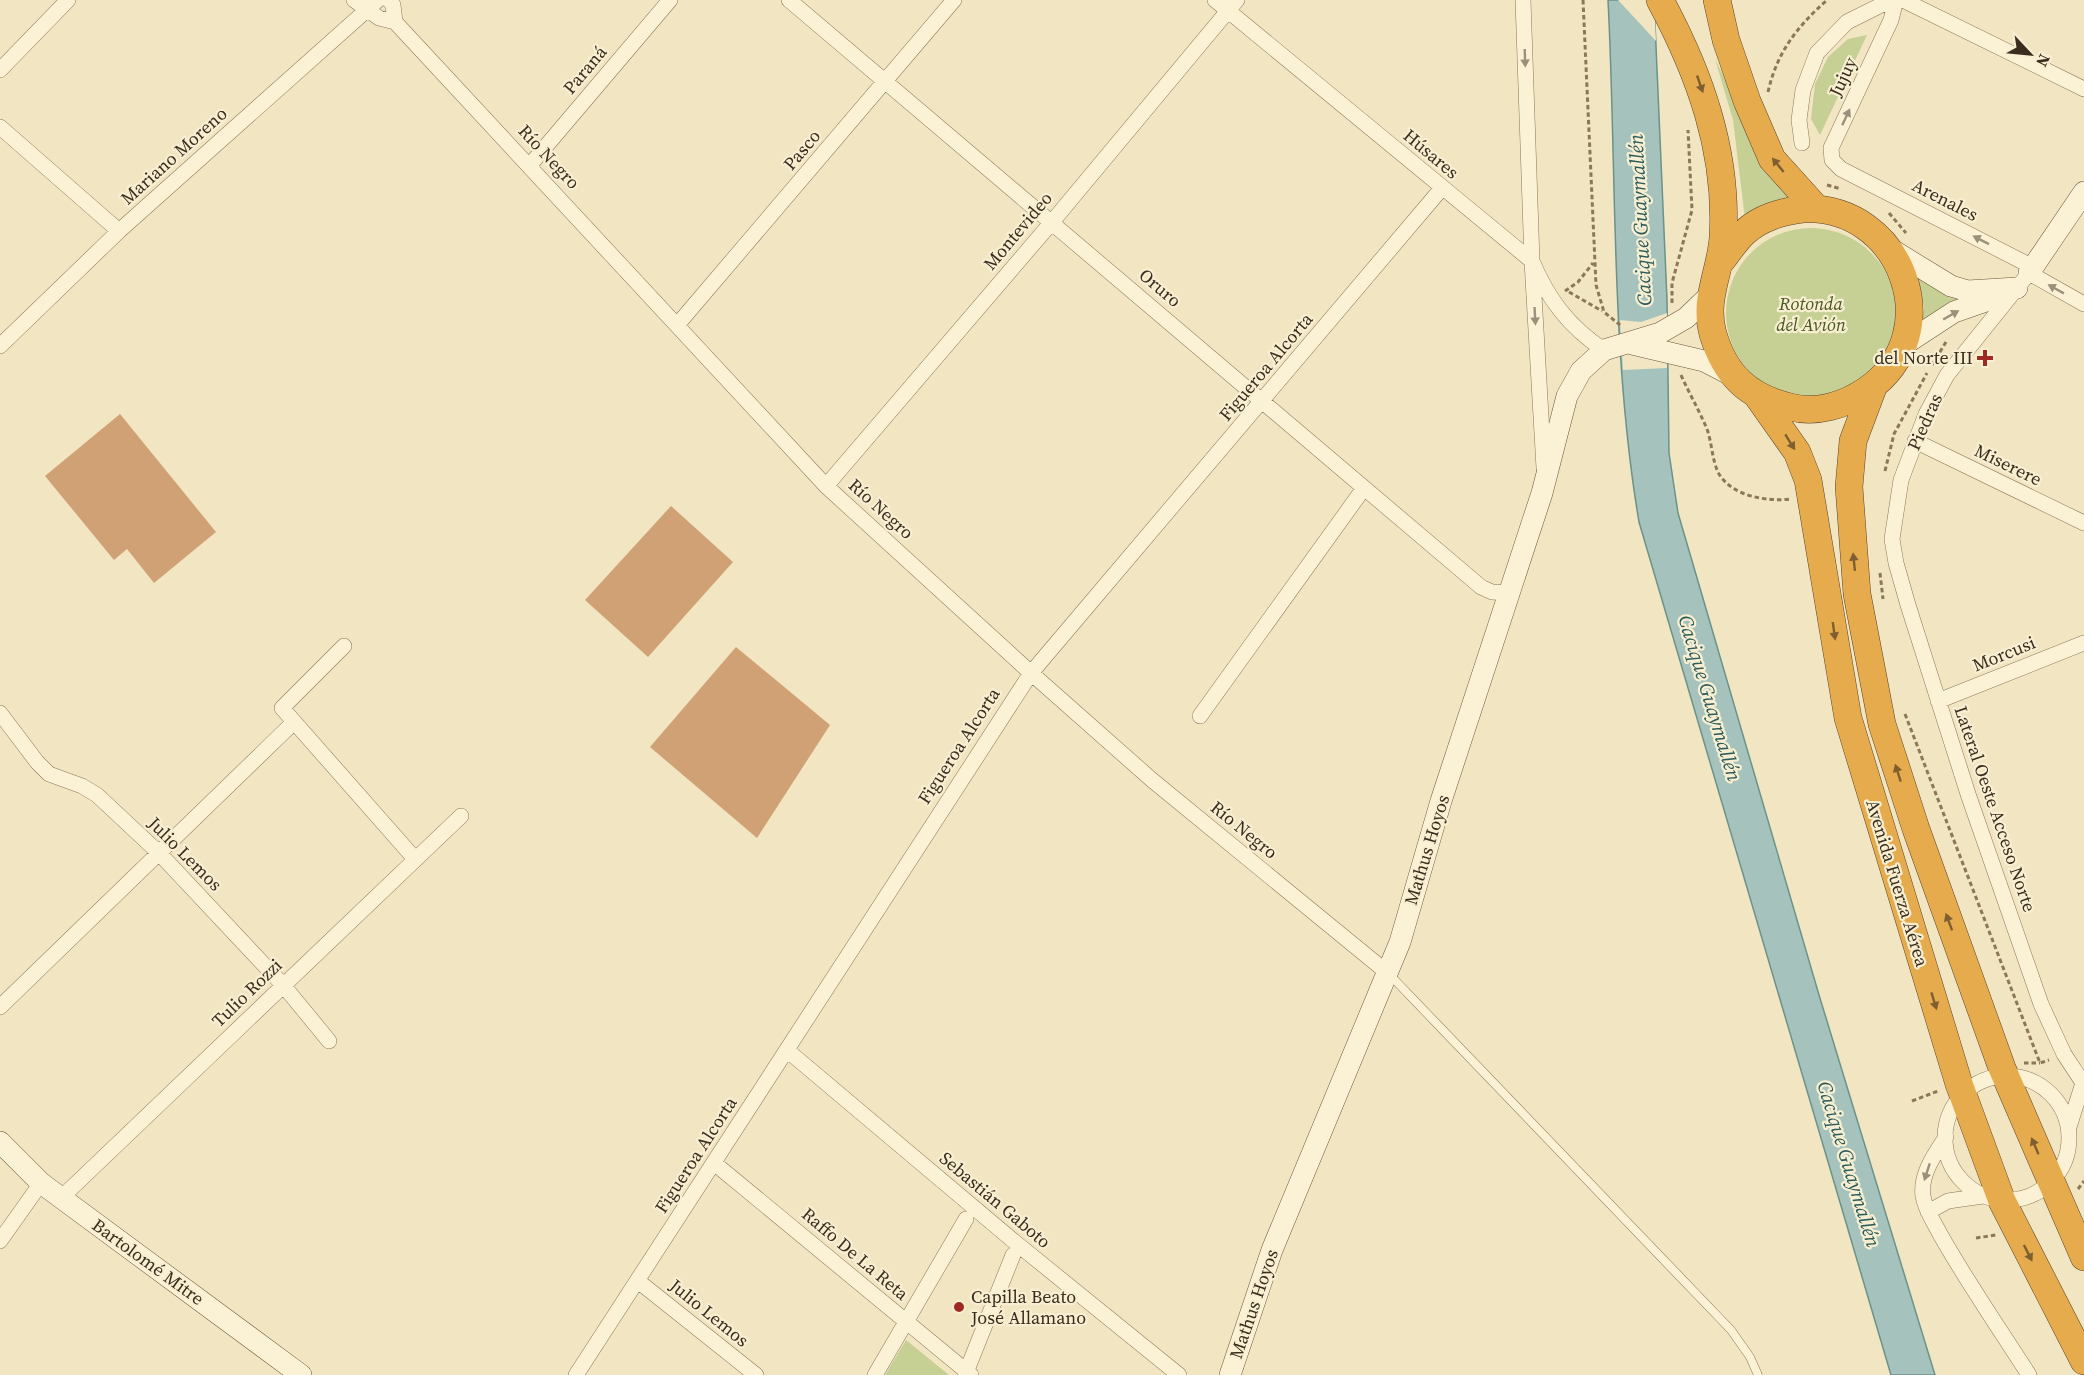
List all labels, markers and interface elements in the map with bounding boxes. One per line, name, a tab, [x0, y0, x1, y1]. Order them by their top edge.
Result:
north arrow	[2000, 24, 2060, 84]
street label: Paraná	[557, 39, 613, 99]
one-way arrow	[1521, 49, 1530, 68]
text: N	[2031, 51, 2056, 71]
street label: Jujuy	[1822, 52, 1863, 102]
one-way arrow	[1695, 75, 1705, 93]
street label: Mariano Moreno	[115, 101, 232, 210]
one-way arrow	[1841, 109, 1850, 126]
street label: Río Negro	[513, 119, 586, 195]
street label: Húsares	[1398, 123, 1465, 184]
street label: Pasco	[777, 124, 826, 175]
water label: Cacique Guaymallén	[1621, 133, 1658, 307]
one-way arrow	[1771, 157, 1784, 173]
street label: Arenales	[1908, 172, 1983, 227]
street label: Montevideo	[977, 186, 1058, 275]
one-way arrow	[1972, 236, 1989, 245]
street label: Oruro	[1134, 263, 1187, 313]
one-way arrow	[2048, 283, 2064, 294]
park label: Rotonda del Avión	[1776, 291, 1846, 337]
street label: Figueroa Alcorta	[1213, 307, 1319, 426]
one-way arrow	[1530, 307, 1540, 326]
one-way arrow	[1943, 310, 1960, 320]
place label: del Norte III	[1874, 345, 1973, 370]
marker: del Norte III	[1978, 351, 1992, 365]
street label: Piedras	[1901, 389, 1948, 454]
one-way arrow	[1785, 434, 1796, 450]
street label: Miserere	[1970, 438, 2046, 492]
street label: Río Negro	[843, 473, 920, 545]
one-way arrow	[1849, 553, 1859, 572]
water label: Cacique Guaymallén	[1671, 612, 1749, 785]
one-way arrow	[1829, 621, 1838, 640]
street label: Morcusi	[1969, 630, 2039, 677]
street label: Figueroa Alcorta	[912, 682, 1006, 809]
street label: Lateral Oeste Acceso Norte	[1948, 703, 2042, 915]
one-way arrow	[1893, 764, 1902, 782]
street label: Mathus Hoyos	[1398, 791, 1455, 908]
street label: Río Negro	[1205, 795, 1283, 865]
street label: Avenida Fuerza Aérea	[1860, 796, 1935, 970]
street label: Julio Lemos	[142, 810, 228, 896]
one-way arrow	[1944, 913, 1954, 931]
street label: Tulio Rozzi	[206, 953, 287, 1033]
one-way arrow	[1930, 992, 1939, 1010]
water label: Cacique Guaymallén	[1810, 1078, 1888, 1251]
street label: Figueroa Alcorta	[649, 1091, 743, 1218]
one-way arrow	[2029, 1137, 2039, 1155]
street label: Sebastián Gaboto	[934, 1146, 1056, 1254]
one-way arrow	[1922, 1164, 1932, 1182]
street label: Raffo De La Reta	[797, 1201, 915, 1306]
street label: Bartolomé Mitre	[87, 1212, 209, 1311]
one-way arrow	[2023, 1244, 2033, 1262]
street label: Mathus Hoyos	[1223, 1246, 1284, 1362]
street label: Julio Lemos	[664, 1272, 754, 1352]
place label: Capilla Beato José Allamano	[970, 1284, 1086, 1330]
marker: Capilla Beato José Allamano	[952, 1300, 966, 1314]

